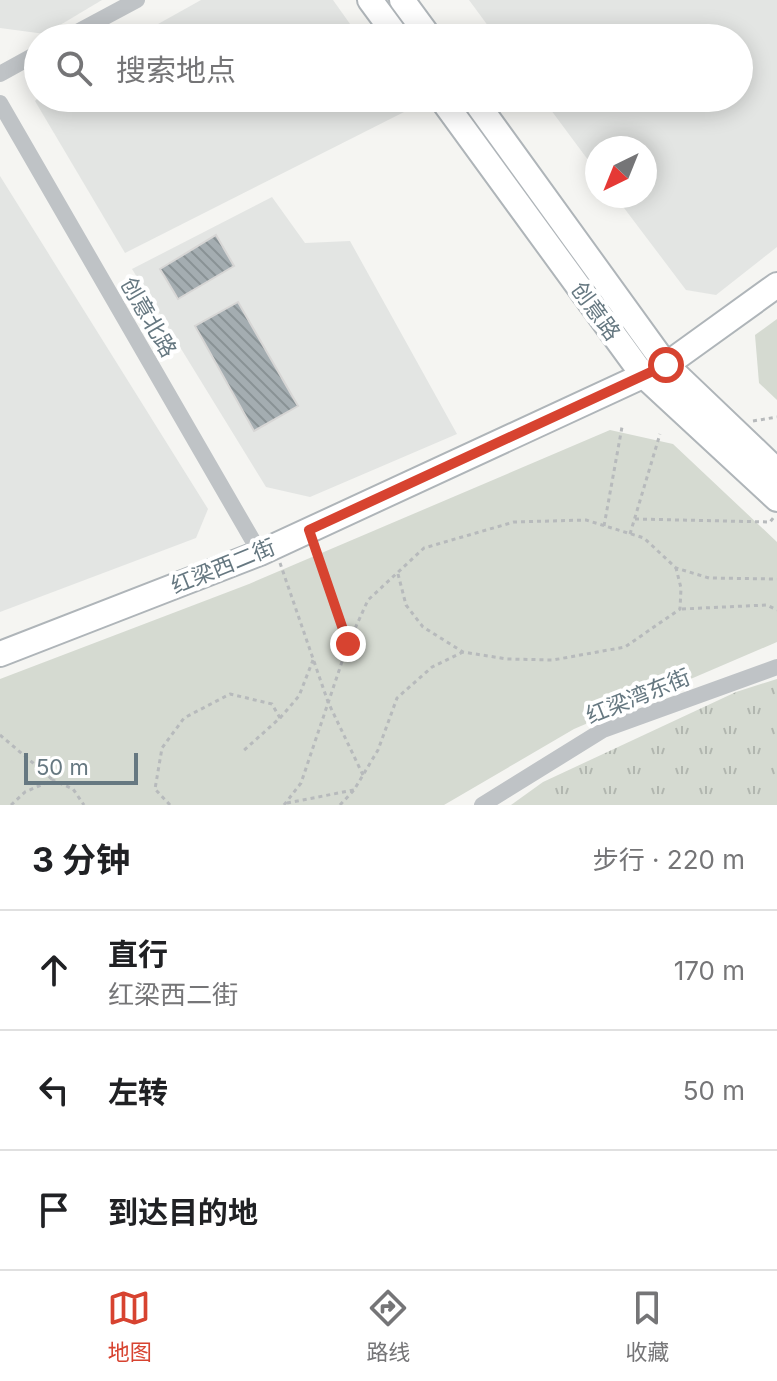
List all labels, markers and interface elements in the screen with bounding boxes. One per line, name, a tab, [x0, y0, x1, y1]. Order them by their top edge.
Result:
search box	[24, 24, 753, 112]
icon: search	[52, 46, 96, 90]
text: 搜索地点	[116, 52, 236, 88]
north arrow	[585, 136, 657, 208]
street label: 创意北路	[116, 272, 182, 362]
street label: 创意路	[566, 277, 626, 345]
route start	[648, 347, 684, 383]
street label: 红梁西二街	[167, 533, 279, 599]
route end	[330, 626, 366, 662]
street label: 红梁湾东街	[582, 663, 694, 729]
scale bar	[24, 749, 138, 785]
text: 50 m	[36, 754, 89, 780]
text: 3 分钟	[32, 839, 130, 880]
text: 步行 · 220 m	[593, 844, 745, 875]
text: 直行	[108, 936, 168, 972]
icon: ahead	[32, 948, 76, 992]
text: 170 m	[674, 955, 745, 986]
text: 红梁西二街	[108, 979, 238, 1010]
icon: left	[32, 1068, 76, 1112]
text: 左转	[108, 1074, 168, 1110]
text: 50 m	[683, 1075, 745, 1106]
icon: arrive	[32, 1188, 76, 1232]
text: 到达目的地	[108, 1194, 258, 1230]
tab: 地图	[107, 1286, 152, 1366]
tab: 路线	[366, 1286, 411, 1366]
tab: 收藏	[625, 1286, 670, 1366]

